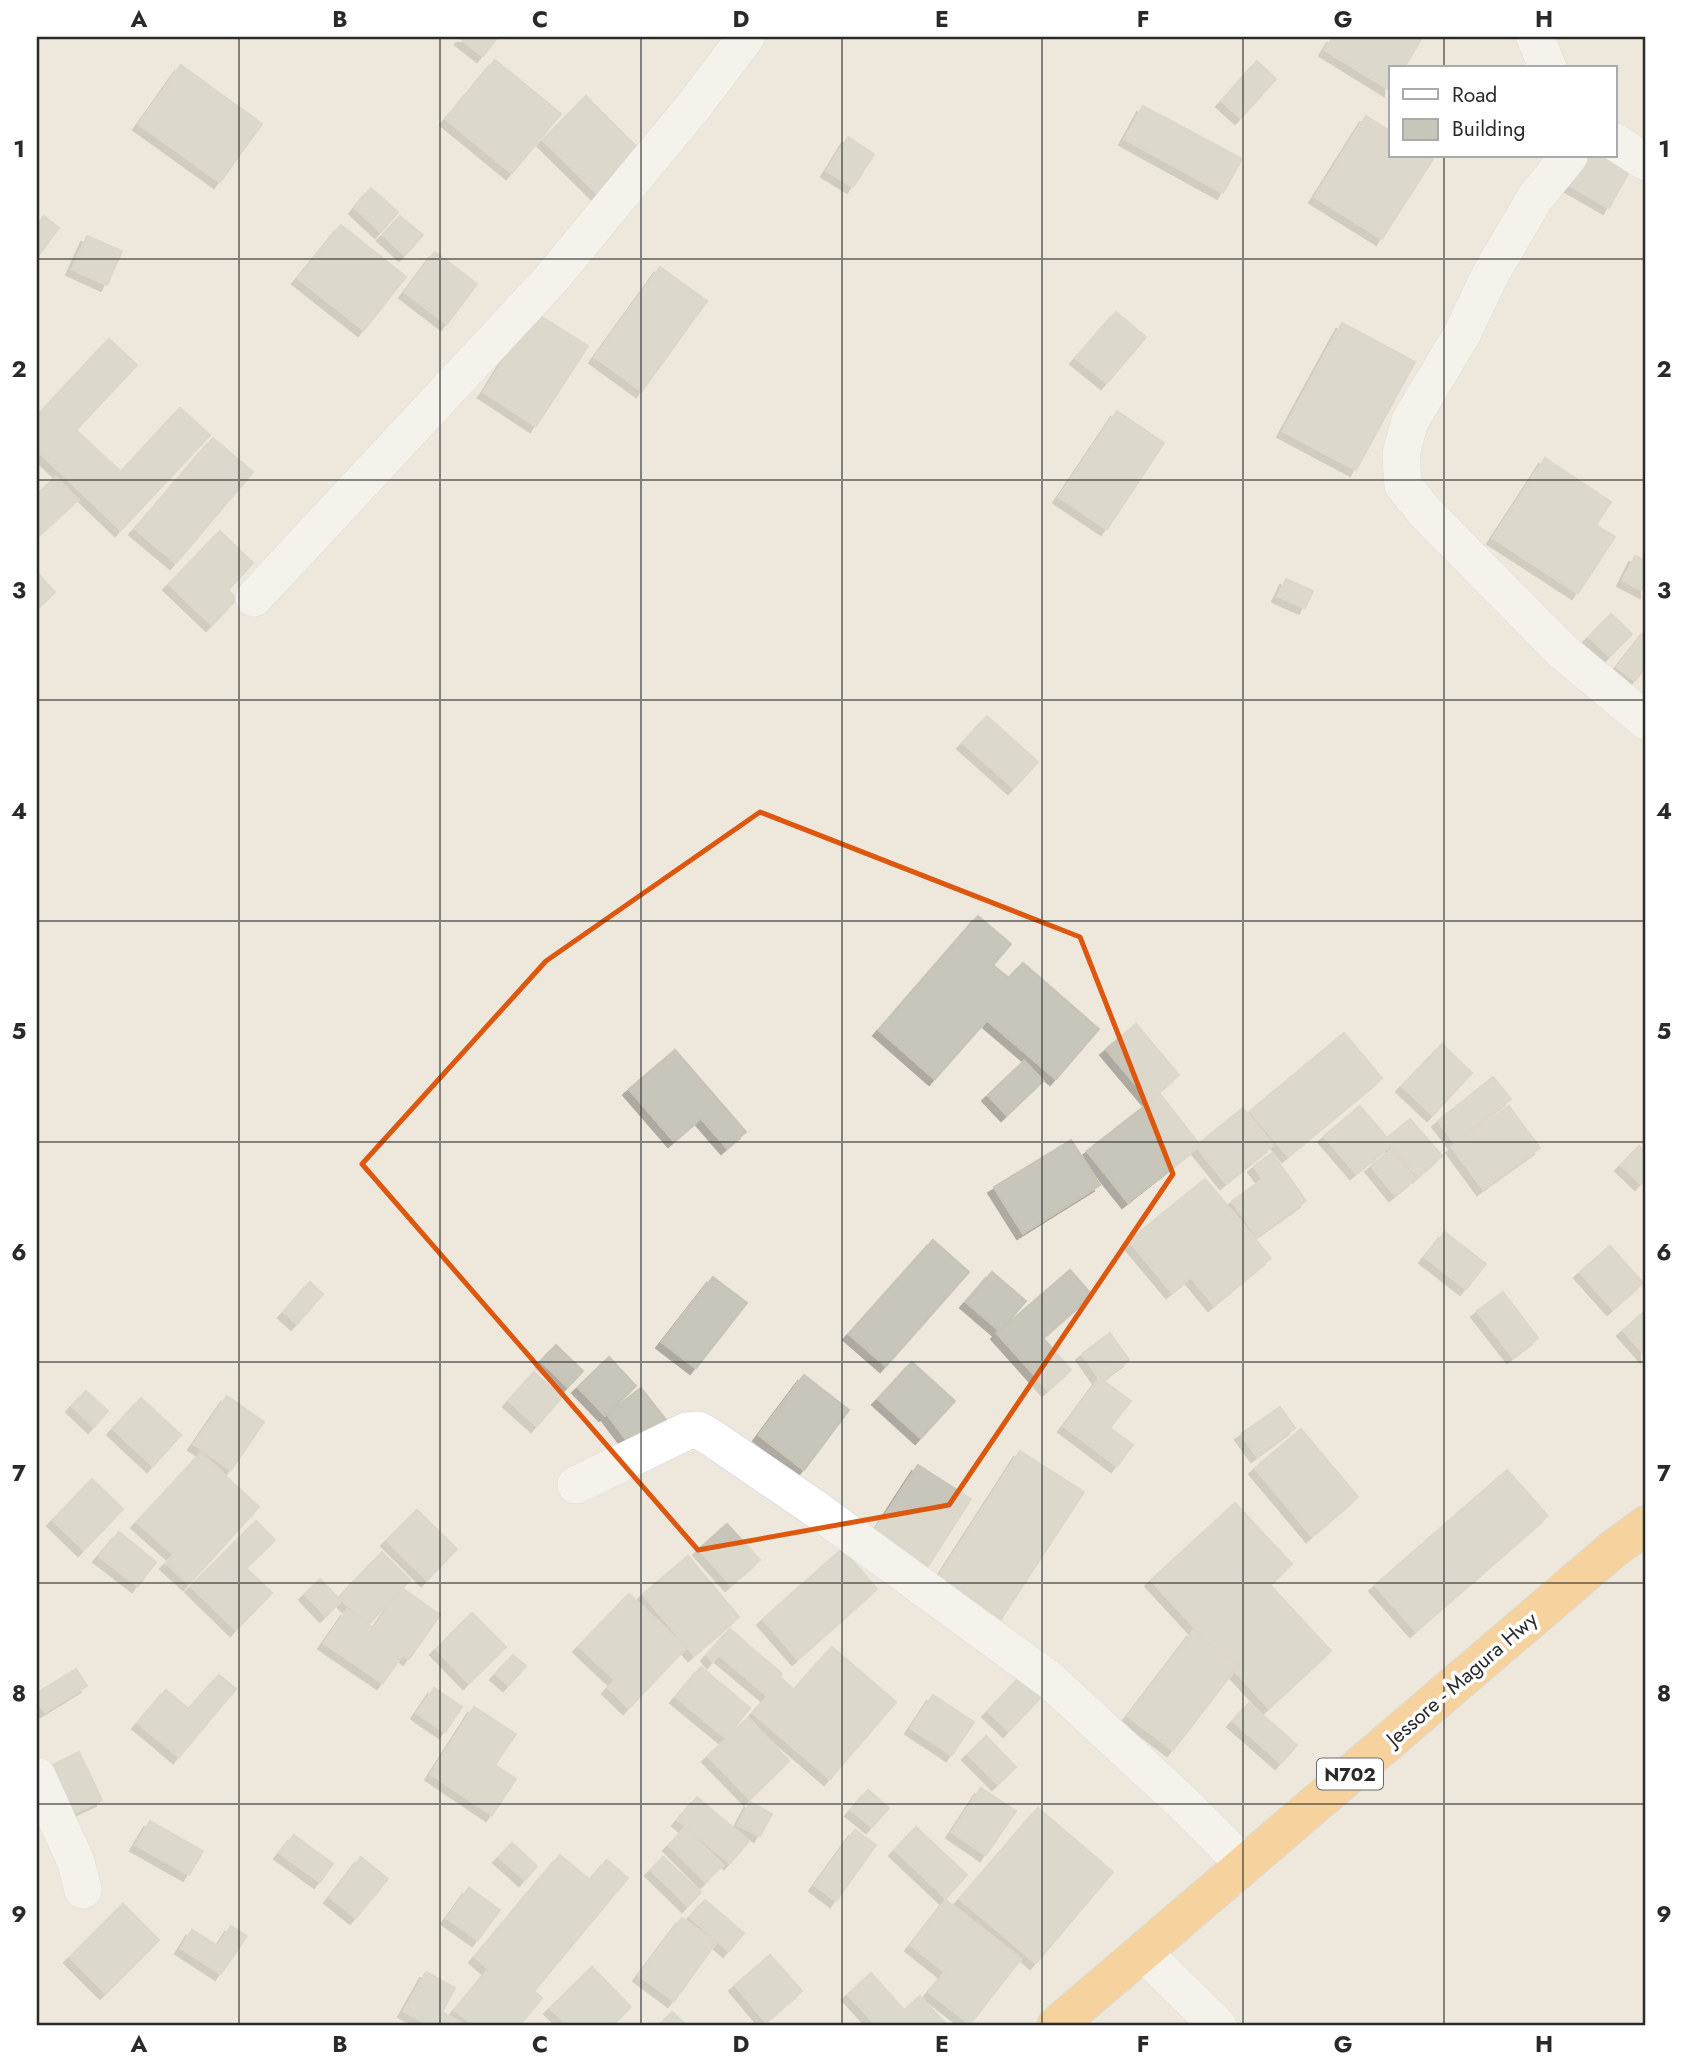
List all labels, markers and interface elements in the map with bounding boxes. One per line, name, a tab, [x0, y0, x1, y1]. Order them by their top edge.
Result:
text: A	[130, 2, 148, 36]
text: B	[332, 2, 348, 36]
text: C	[532, 2, 548, 36]
text: D	[733, 2, 750, 36]
text: E	[935, 2, 949, 36]
text: F	[1137, 2, 1149, 36]
text: G	[1334, 2, 1352, 36]
text: H	[1535, 2, 1553, 36]
legend	[1389, 66, 1616, 158]
text: Road	[1452, 80, 1497, 110]
text: Building	[1452, 114, 1525, 144]
text: 1	[13, 132, 25, 166]
text: 1	[1658, 132, 1670, 166]
text: 2	[11, 352, 27, 386]
text: 2	[1656, 352, 1672, 386]
text: 3	[12, 573, 26, 607]
text: 3	[1657, 573, 1671, 607]
text: 4	[11, 794, 27, 828]
text: 4	[1656, 794, 1672, 828]
text: 5	[12, 1014, 26, 1048]
text: 5	[1657, 1014, 1671, 1048]
text: 6	[11, 1235, 27, 1269]
text: 6	[1656, 1235, 1672, 1269]
text: 7	[12, 1456, 26, 1490]
text: 7	[1657, 1456, 1671, 1490]
street label: Jessore - Magura Hwy	[1378, 1604, 1545, 1755]
text: 8	[12, 1676, 26, 1710]
text: 8	[1657, 1676, 1671, 1710]
road number: N702	[1317, 1758, 1383, 1790]
text: 9	[11, 1897, 27, 1931]
text: 9	[1656, 1897, 1672, 1931]
text: A	[130, 2027, 148, 2061]
text: B	[332, 2027, 348, 2061]
text: C	[532, 2027, 548, 2061]
text: D	[733, 2027, 750, 2061]
text: E	[935, 2027, 949, 2061]
text: F	[1137, 2027, 1149, 2061]
text: G	[1334, 2027, 1352, 2061]
text: H	[1535, 2027, 1553, 2061]

